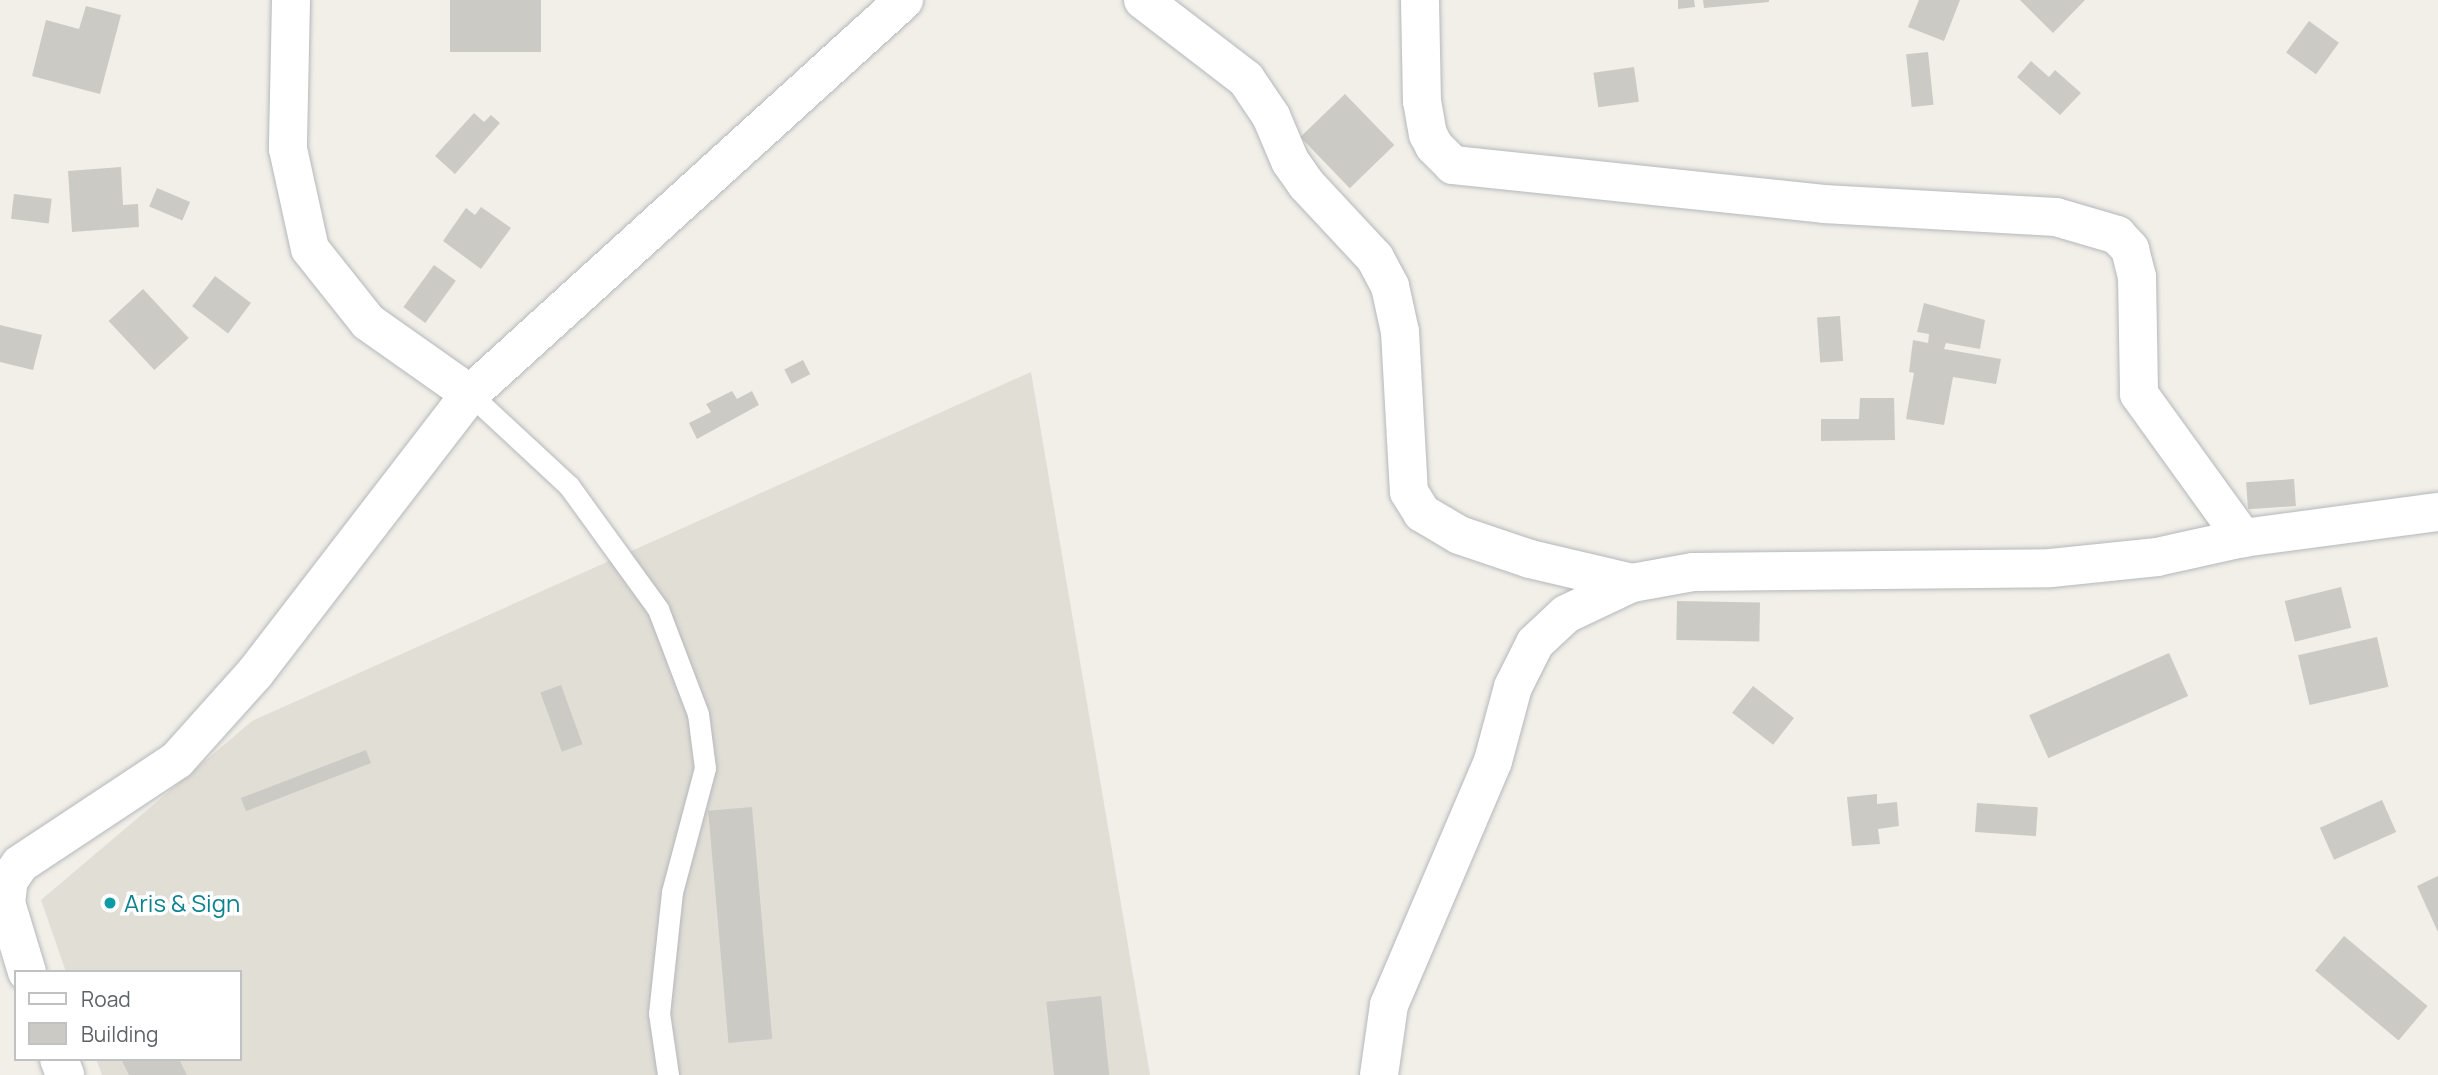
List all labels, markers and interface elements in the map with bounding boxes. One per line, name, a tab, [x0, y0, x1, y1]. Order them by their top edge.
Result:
place label: Aris & Sign	[124, 889, 240, 917]
marker: Aris & Sign	[102, 895, 118, 911]
legend	[14, 970, 242, 1061]
text: Road	[81, 985, 131, 1013]
text: Building	[81, 1020, 158, 1048]

